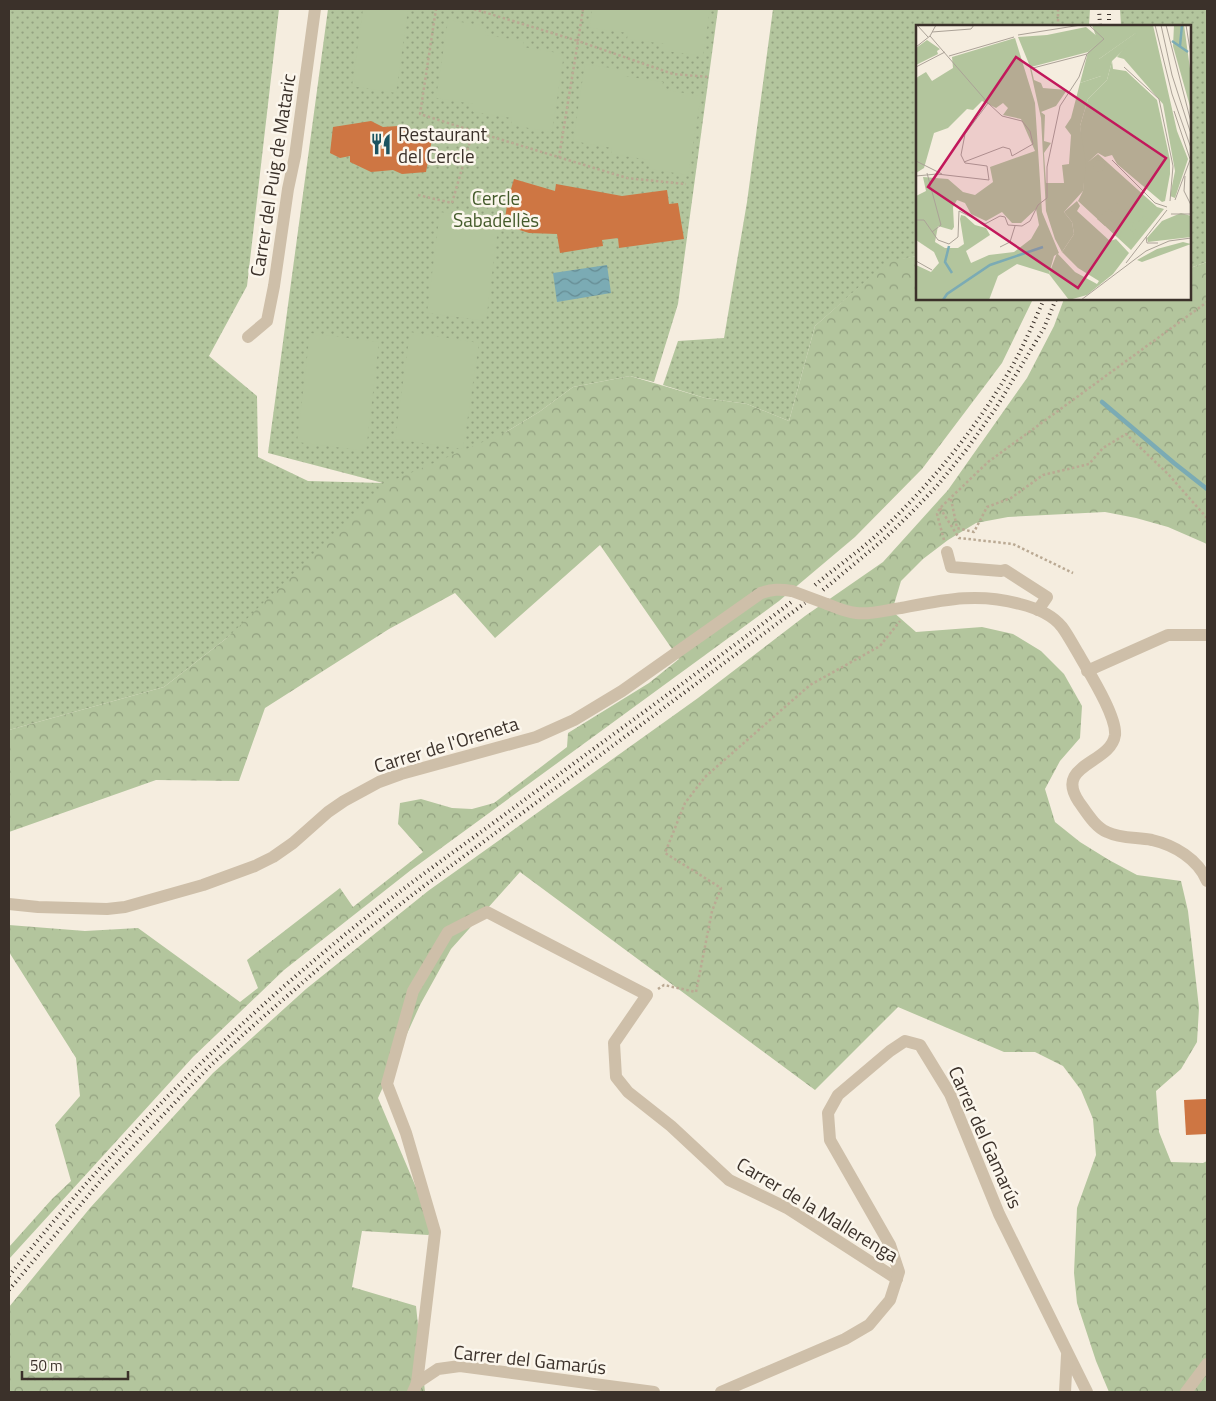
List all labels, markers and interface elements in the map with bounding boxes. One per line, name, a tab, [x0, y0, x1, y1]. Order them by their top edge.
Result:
inset map	[916, 25, 1191, 300]
street label: Carrer del Puig de Mataric	[242, 71, 302, 279]
place label: Restaurant del Cercle	[398, 119, 487, 170]
restaurant icon: Restaurant del Cercle	[368, 131, 394, 157]
park label: Cercle Sabadellès	[453, 183, 539, 234]
street label: Carrer de l'Oreneta	[370, 708, 522, 780]
street label: Carrer del Gamarús	[942, 1061, 1031, 1213]
street label: Carrer de la Mallerenga	[731, 1149, 905, 1269]
street label: Carrer del Gamarús	[452, 1337, 608, 1381]
scale bar	[22, 1348, 129, 1380]
text: 50 m	[30, 1354, 63, 1377]

